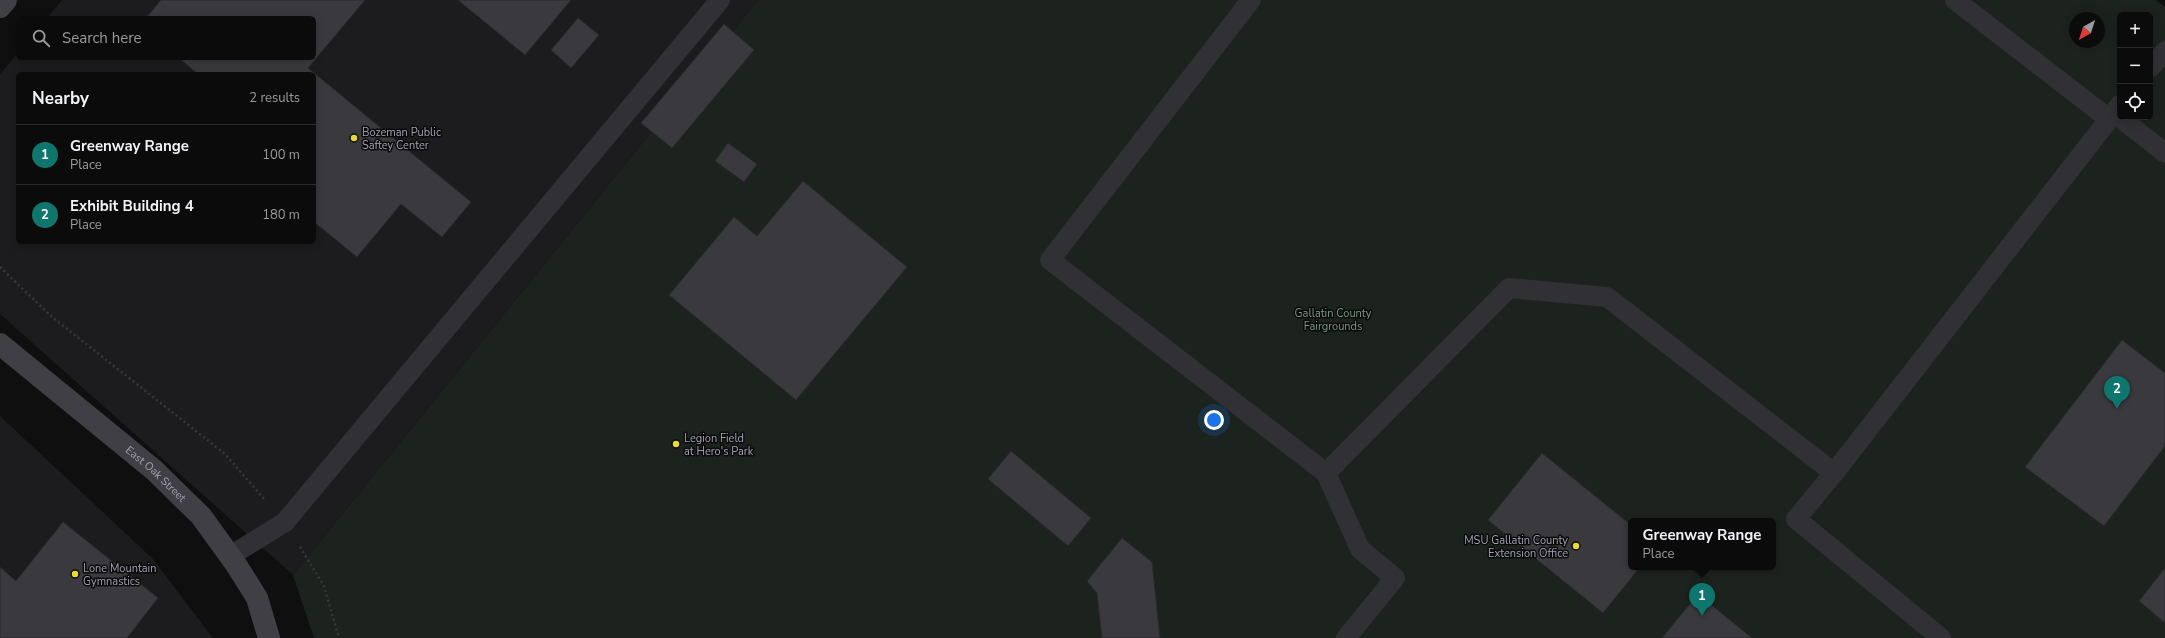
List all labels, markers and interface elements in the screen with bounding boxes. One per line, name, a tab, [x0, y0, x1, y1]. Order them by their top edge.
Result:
north arrow	[2069, 12, 2105, 48]
map controls	[2117, 12, 2153, 120]
button: +	[2117, 12, 2153, 48]
search box	[16, 16, 316, 60]
icon: search	[30, 27, 52, 49]
text: Search here	[62, 28, 142, 48]
button: −	[2117, 48, 2153, 84]
button: locate	[2117, 84, 2153, 120]
text: Nearby	[32, 87, 89, 110]
text: 2 results	[249, 89, 300, 107]
place label: Bozeman Public Saftey Center	[362, 125, 441, 153]
marker: Bozeman Public Saftey Center	[349, 133, 359, 143]
text: Greenway Range	[70, 136, 189, 156]
text: 1	[41, 146, 49, 164]
text: 100 m	[262, 146, 300, 164]
text: Place	[70, 156, 102, 174]
text: Exhibit Building 4	[70, 196, 194, 216]
text: 2	[41, 206, 49, 224]
text: 180 m	[262, 206, 300, 224]
text: Place	[70, 216, 102, 234]
park label: Gallatin County Fairgrounds	[1295, 306, 1372, 334]
pin: 2	[2104, 376, 2130, 409]
your location	[1204, 410, 1224, 430]
place label: Legion Field at Hero's Park	[684, 431, 754, 459]
marker: Legion Field at Hero's Park	[671, 439, 681, 449]
street label: East Oak Street	[122, 443, 189, 505]
popup	[1628, 518, 1776, 570]
text: Greenway Range	[1643, 525, 1761, 545]
place label: MSU Gallatin County Extension Office	[1464, 533, 1568, 561]
marker: MSU Gallatin County Extension Office	[1571, 541, 1581, 551]
text: Place	[1643, 545, 1674, 563]
place label: Lone Mountain Gymnastics	[83, 561, 156, 589]
marker: Lone Mountain Gymnastics	[70, 569, 80, 579]
pin: 1	[1689, 583, 1715, 616]

